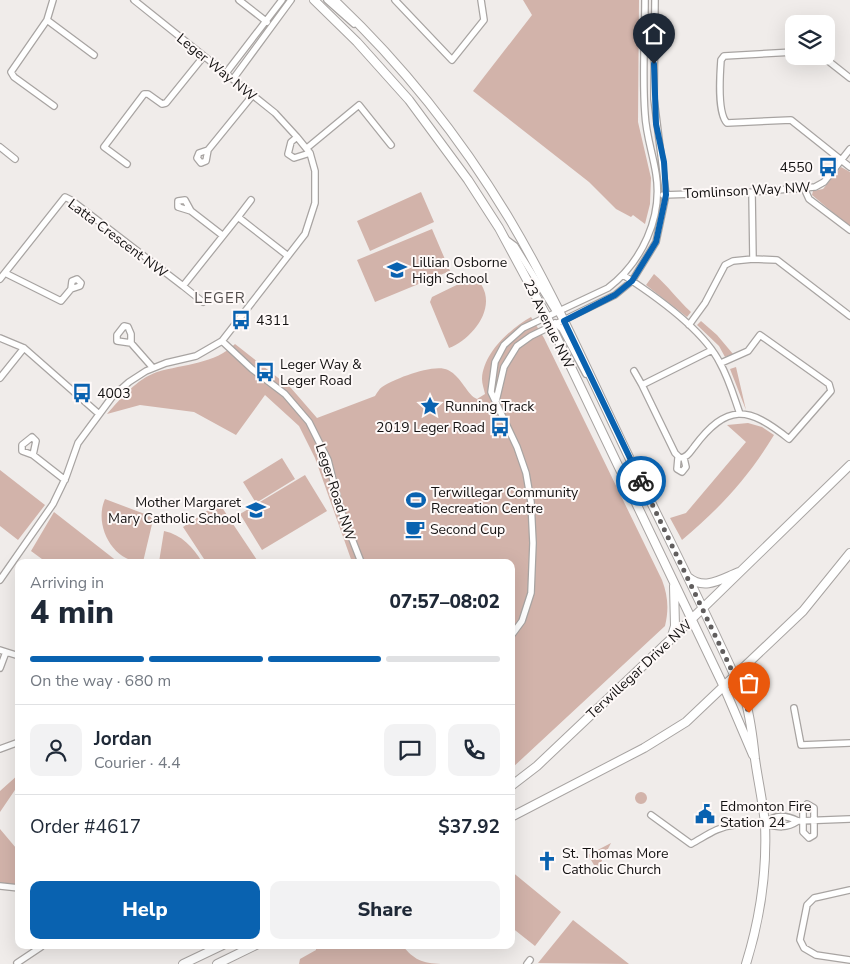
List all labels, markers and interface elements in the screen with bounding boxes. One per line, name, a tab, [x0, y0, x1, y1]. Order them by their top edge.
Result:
pin	[633, 13, 675, 64]
map controls	[785, 15, 835, 65]
button: layers	[785, 15, 835, 65]
icon: home	[640, 20, 668, 48]
street label: Leger Way NW	[173, 29, 261, 106]
bus stop icon: 4550	[817, 156, 839, 178]
place label: 4550	[779, 158, 813, 177]
street label: Tomlinson Way NW	[683, 178, 812, 203]
street label: Latta Crescent NW	[64, 195, 172, 283]
place label: Lillian Osborne High School	[412, 253, 507, 288]
school or university icon: Lillian Osborne High School	[386, 259, 408, 281]
street label: 23 Avenue NW	[519, 276, 579, 373]
district label: LEGER	[194, 288, 246, 308]
bus stop icon: 4311	[230, 309, 252, 331]
place label: 4311	[256, 311, 290, 330]
place label: Leger Way & Leger Road	[280, 355, 362, 390]
bus stop icon: Leger Way & Leger Road	[254, 361, 276, 383]
bus stop icon: 4003	[71, 382, 93, 404]
place label: 4003	[97, 384, 131, 403]
place icon: Running Track	[419, 395, 441, 417]
place label: Running Track	[445, 397, 535, 416]
bus stop icon: 2019 Leger Road	[489, 416, 511, 438]
place label: 2019 Leger Road	[376, 418, 485, 437]
street label: Leger Road NW	[311, 441, 360, 544]
courier	[616, 456, 666, 506]
icon: bike	[627, 467, 655, 495]
place label: Terwillegar Community Recreation Centre	[431, 483, 579, 518]
sports icon: Terwillegar Community Recreation Centre	[405, 489, 427, 511]
place label: Mother Margaret Mary Catholic School	[108, 493, 242, 528]
school or university icon: Mother Margaret Mary Catholic School	[245, 499, 267, 521]
cafe icon: Second Cup	[404, 518, 426, 540]
place label: Second Cup	[430, 520, 505, 539]
text: Arriving in	[30, 572, 104, 594]
text: 07:57–08:02	[389, 589, 500, 615]
text: 4 min	[30, 591, 114, 634]
street label: Terwillegar Drive NW	[582, 615, 697, 723]
pin	[728, 662, 770, 713]
icon: bag	[735, 669, 763, 697]
text: On the way · 680 m	[30, 670, 171, 692]
button: person	[30, 724, 82, 776]
button: chat	[384, 724, 436, 776]
button: phone	[448, 724, 500, 776]
text: Jordan	[94, 726, 152, 752]
text: Courier · 4.4	[94, 752, 180, 774]
place label: Edmonton Fire Station 24	[720, 797, 811, 832]
public building icon: Edmonton Fire Station 24	[694, 803, 716, 825]
text: Order #4617	[30, 814, 141, 840]
text: $37.92	[438, 814, 500, 840]
place label: St. Thomas More Catholic Church	[562, 844, 669, 879]
church icon: St. Thomas More Catholic Church	[536, 850, 558, 872]
button: Help	[30, 881, 260, 939]
button: Share	[270, 881, 500, 939]

